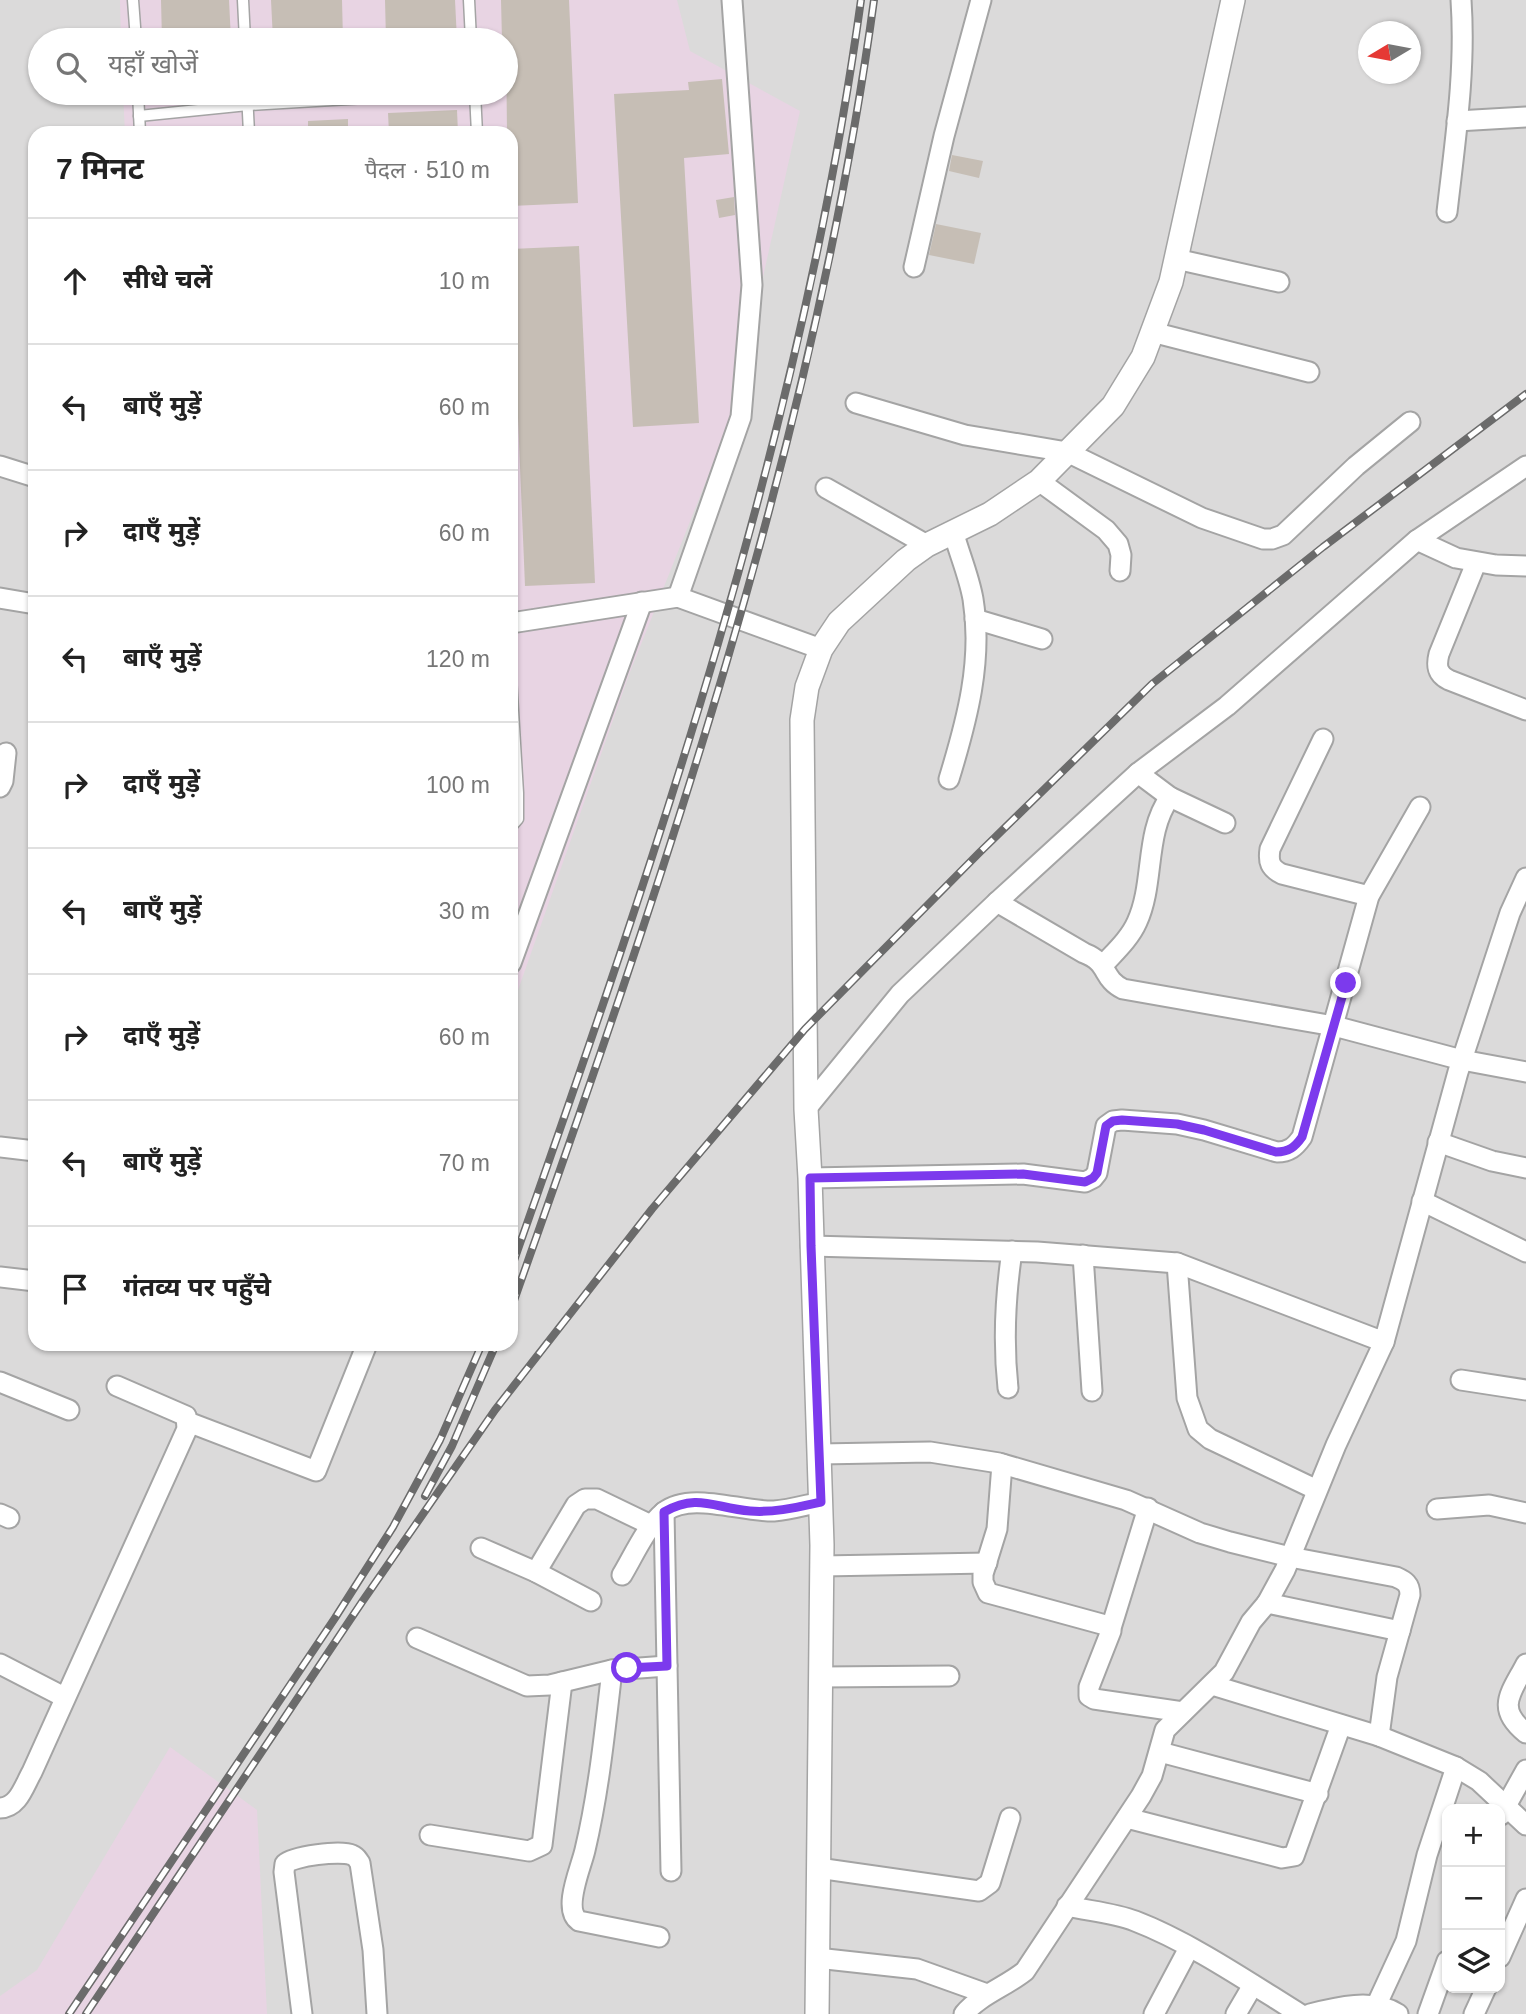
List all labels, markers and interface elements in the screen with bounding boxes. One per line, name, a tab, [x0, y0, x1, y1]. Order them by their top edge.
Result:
north arrow	[1358, 21, 1421, 84]
search box	[28, 28, 518, 105]
icon: search	[52, 48, 90, 86]
text: यहाँ खोजें	[108, 49, 198, 79]
text: 7 मिनट	[56, 152, 144, 185]
text: पैदल · 510 m	[365, 157, 490, 183]
icon: ahead	[56, 262, 94, 300]
text: सीधे चलें	[123, 264, 212, 294]
text: 10 m	[439, 268, 490, 294]
icon: left	[56, 388, 94, 426]
text: बाएँ मुड़ें	[123, 390, 202, 420]
text: 60 m	[439, 394, 490, 420]
icon: right	[56, 514, 94, 552]
text: दाएँ मुड़ें	[123, 516, 200, 546]
text: 60 m	[439, 520, 490, 546]
icon: left	[56, 640, 94, 678]
text: बाएँ मुड़ें	[123, 642, 202, 672]
text: 120 m	[426, 646, 490, 672]
icon: right	[56, 766, 94, 804]
text: दाएँ मुड़ें	[123, 768, 200, 798]
text: 100 m	[426, 772, 490, 798]
icon: left	[56, 892, 94, 930]
text: बाएँ मुड़ें	[123, 894, 202, 924]
text: 30 m	[439, 898, 490, 924]
route end	[1330, 967, 1361, 998]
icon: right	[56, 1018, 94, 1056]
text: दाएँ मुड़ें	[123, 1020, 200, 1050]
text: 60 m	[439, 1024, 490, 1050]
icon: left	[56, 1144, 94, 1182]
text: बाएँ मुड़ें	[123, 1146, 202, 1176]
text: 70 m	[439, 1150, 490, 1176]
icon: arrive	[56, 1270, 94, 1308]
text: गंतव्य पर पहुँचे	[123, 1272, 271, 1302]
route start	[611, 1652, 642, 1683]
map controls	[1442, 1804, 1505, 1993]
button: +	[1442, 1804, 1505, 1867]
button: −	[1442, 1867, 1505, 1930]
button: layers	[1442, 1930, 1505, 1993]

